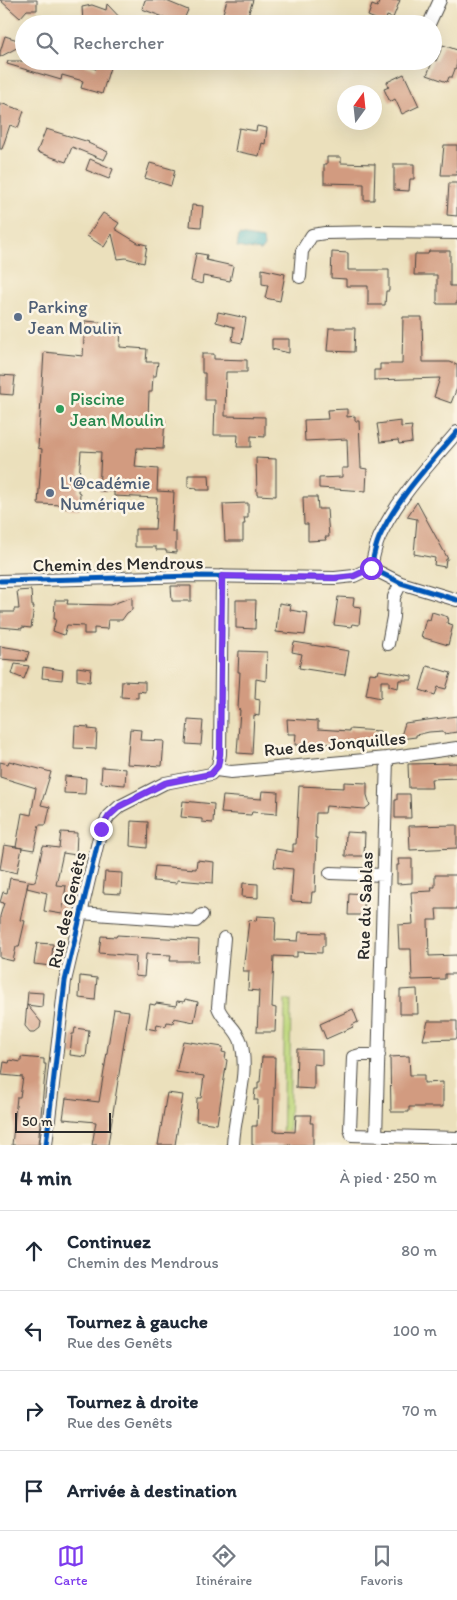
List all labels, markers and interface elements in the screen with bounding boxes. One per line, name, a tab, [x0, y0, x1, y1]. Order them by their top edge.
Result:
search box	[15, 15, 442, 70]
icon: search	[33, 29, 61, 57]
text: Rechercher	[73, 31, 164, 54]
north arrow	[337, 85, 382, 130]
place label: Parking Jean Moulin	[28, 296, 122, 339]
marker: Parking Jean Moulin	[12, 311, 24, 323]
place label: Piscine Jean Moulin	[70, 388, 164, 431]
marker: Piscine Jean Moulin	[54, 403, 66, 415]
place label: L'@cadémie Numérique	[60, 472, 150, 515]
marker: L'@cadémie Numérique	[44, 487, 56, 499]
street label: Chemin des Mendrous	[32, 552, 204, 576]
route start	[360, 557, 383, 580]
street label: Rue des Jonquilles	[263, 727, 407, 761]
route end	[90, 818, 113, 841]
street label: Rue des Genêts	[43, 850, 91, 970]
street label: Rue du Sablas	[352, 852, 378, 960]
scale bar	[15, 1110, 111, 1133]
text: 50 m	[22, 1113, 53, 1130]
text: 4 min	[20, 1165, 72, 1190]
text: À pied · 250 m	[340, 1168, 437, 1187]
text: Continuez	[67, 1230, 151, 1253]
icon: ahead	[20, 1237, 48, 1265]
text: 80 m	[401, 1241, 437, 1260]
text: Chemin des Mendrous	[67, 1253, 219, 1272]
text: Tournez à gauche	[67, 1310, 208, 1333]
icon: left	[20, 1317, 48, 1345]
text: 100 m	[393, 1321, 437, 1340]
text: Rue des Genêts	[67, 1333, 173, 1352]
text: Tournez à droite	[67, 1390, 199, 1413]
icon: right	[20, 1397, 48, 1425]
text: 70 m	[402, 1401, 437, 1420]
text: Rue des Genêts	[67, 1413, 173, 1432]
icon: arrive	[20, 1477, 48, 1505]
text: Arrivée à destination	[67, 1479, 237, 1502]
tab: Carte	[54, 1542, 88, 1589]
tab: Itinéraire	[196, 1542, 252, 1589]
tab: Favoris	[360, 1542, 403, 1589]

